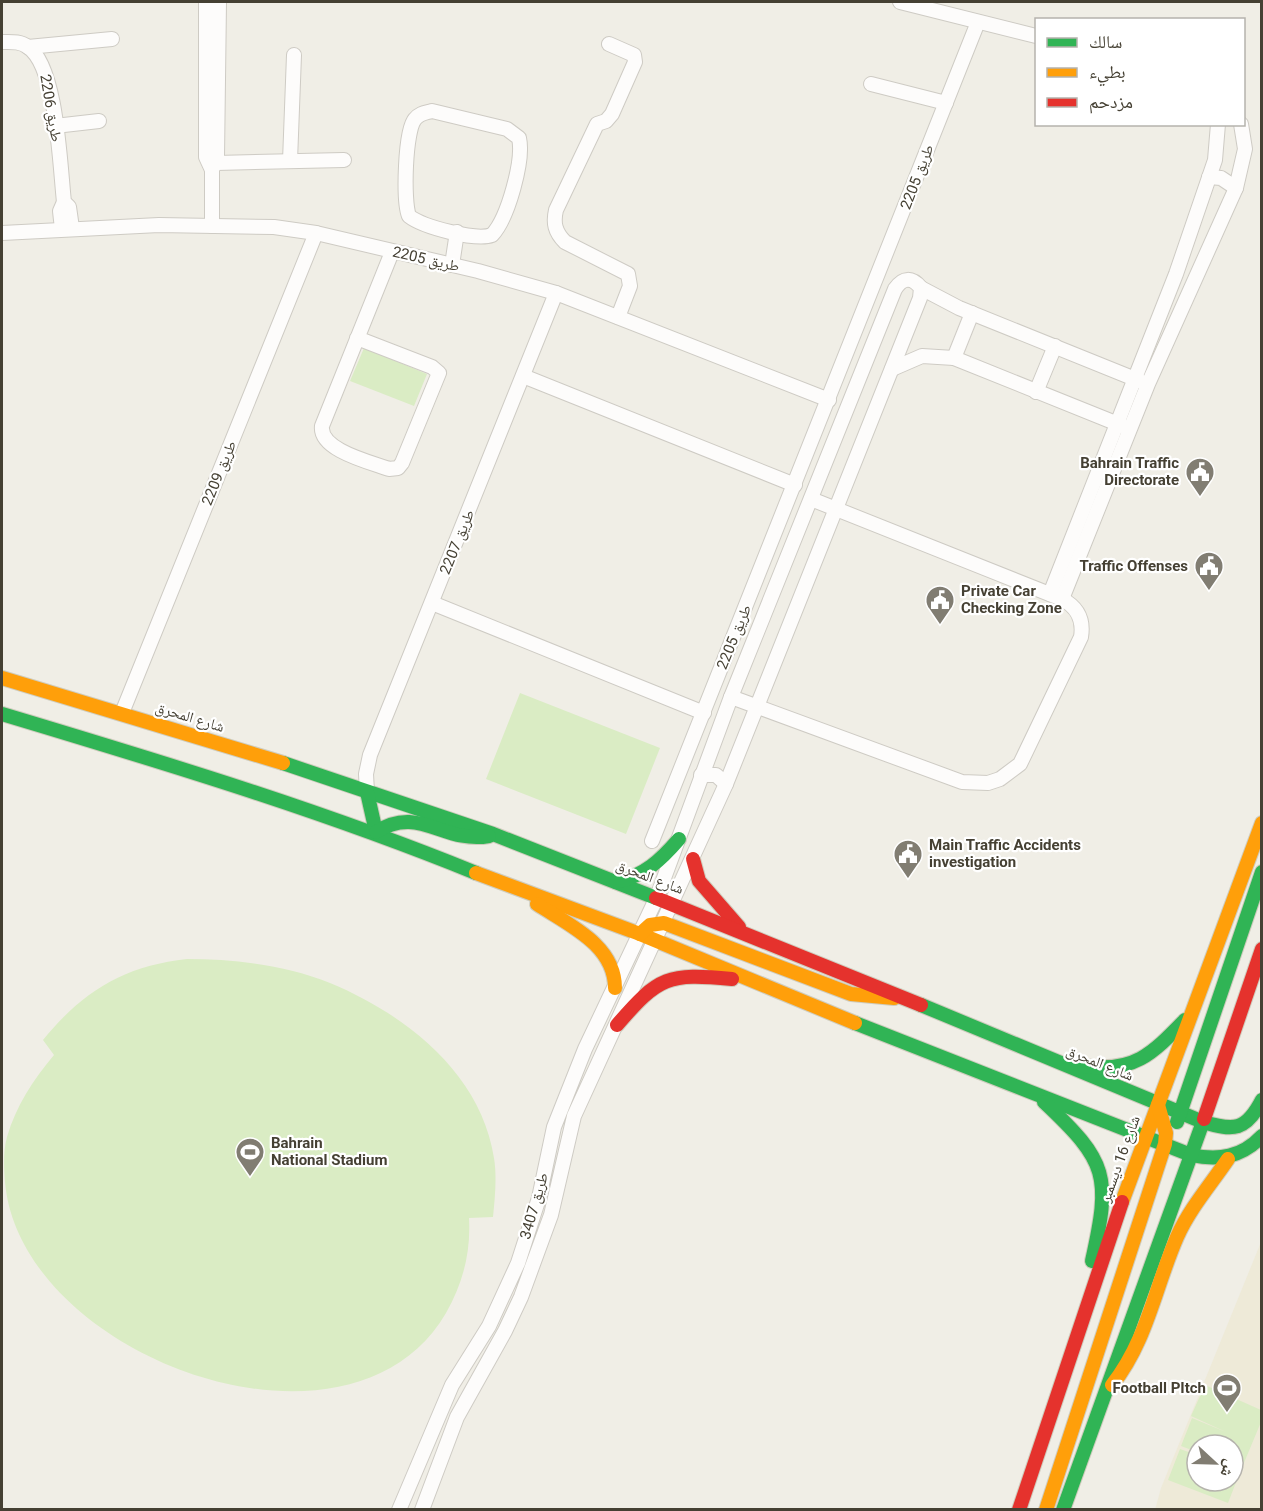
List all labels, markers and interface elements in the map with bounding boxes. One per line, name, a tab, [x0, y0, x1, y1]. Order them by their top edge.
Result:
legend	[1035, 18, 1245, 126]
text: سالك	[1089, 31, 1122, 52]
text: بطيء	[1089, 61, 1126, 87]
street label: طريق 2206	[35, 73, 66, 143]
text: مزدحم	[1089, 91, 1133, 114]
street label: طريق 2205	[896, 142, 939, 212]
street label: طريق 2205	[391, 243, 461, 276]
street label: طريق 2209	[198, 438, 241, 508]
place label: Bahrain Traffic Directorate	[1080, 454, 1179, 489]
public building icon: Bahrain Traffic Directorate	[1184, 456, 1216, 498]
street label: طريق 2207	[436, 507, 479, 577]
public building icon: Traffic Offenses	[1193, 550, 1225, 592]
place label: Traffic Offenses	[1080, 557, 1188, 575]
place label: Private Car Checking Zone	[961, 582, 1062, 617]
public building icon: Private Car Checking Zone	[924, 584, 956, 626]
street label: طريق 2205	[713, 602, 756, 672]
street label: شارع المحرق	[153, 698, 227, 737]
place label: Main Traffic Accidents investigation	[929, 836, 1081, 871]
public building icon: Main Traffic Accidents investigation	[892, 838, 924, 880]
street label: شارع المحرق	[613, 856, 686, 899]
street label: شارع المحرق	[1063, 1041, 1136, 1086]
street label: شارع 16 ديسمبر	[1096, 1113, 1145, 1206]
place label: Bahrain National Stadium	[271, 1134, 387, 1169]
sports icon: Bahrain National Stadium	[234, 1136, 266, 1178]
street label: طريق 3407	[516, 1171, 553, 1242]
sports icon: Football PItch	[1211, 1372, 1243, 1414]
place label: Football PItch	[1112, 1379, 1206, 1397]
north arrow	[1185, 1433, 1245, 1493]
text: ش	[1216, 1457, 1240, 1480]

